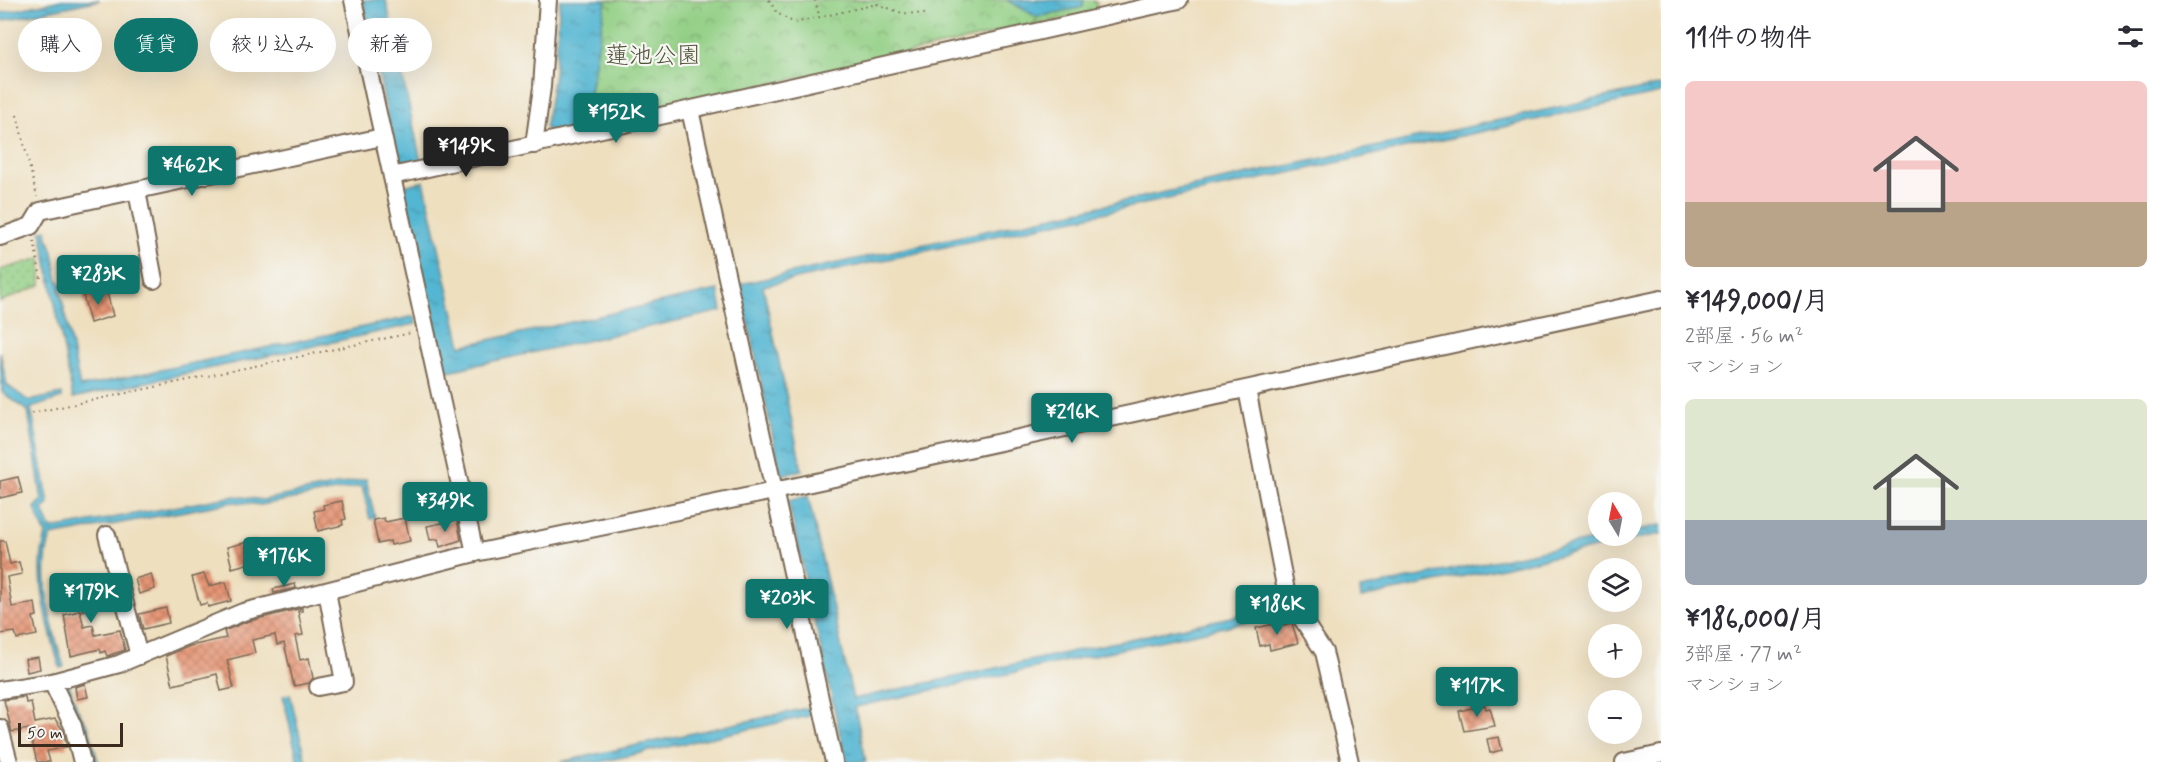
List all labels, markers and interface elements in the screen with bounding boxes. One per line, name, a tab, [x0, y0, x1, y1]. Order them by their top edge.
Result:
chip: 購入	[18, 18, 102, 72]
chip: 賃貸	[114, 18, 198, 72]
chip: 絞り込み	[210, 18, 336, 72]
chip: 新着	[348, 18, 432, 72]
icon: filters	[2114, 20, 2147, 53]
text: 11件の物件	[1685, 22, 1812, 56]
park label: 蓮池公園	[605, 41, 701, 72]
pin: ¥152K	[574, 93, 658, 144]
text: ¥152K	[587, 99, 645, 126]
icon: home	[1862, 120, 1970, 228]
pin: ¥149K	[424, 127, 508, 178]
text: ¥149K	[437, 133, 495, 160]
pin: ¥462K	[150, 146, 234, 197]
text: ¥462K	[162, 152, 222, 179]
pin: ¥283K	[56, 255, 140, 306]
text: ¥283K	[71, 261, 125, 288]
text: ¥149,000/月	[1685, 285, 1829, 319]
text: 2部屋 · 56 m²	[1685, 323, 1803, 350]
text: マンション	[1685, 354, 1784, 381]
pin: ¥216K	[1030, 393, 1114, 444]
text: ¥216K	[1045, 399, 1099, 426]
icon: home	[1862, 438, 1970, 546]
pin: ¥349K	[403, 482, 487, 533]
text: ¥349K	[416, 488, 474, 515]
north arrow	[1588, 492, 1642, 546]
map controls	[1588, 492, 1642, 744]
pin: ¥176K	[242, 537, 326, 588]
text: ¥176K	[257, 543, 311, 570]
button: layers	[1588, 558, 1642, 612]
pin: ¥179K	[49, 573, 133, 624]
text: ¥179K	[63, 579, 119, 606]
pin: ¥203K	[745, 579, 829, 630]
text: ¥203K	[759, 585, 815, 612]
pin: ¥186K	[1235, 585, 1319, 636]
text: ¥186K	[1250, 591, 1304, 618]
text: ¥186,000/月	[1685, 603, 1826, 637]
button: +	[1588, 624, 1642, 678]
text: 3部屋 · 77 m²	[1685, 641, 1802, 668]
pin: ¥117K	[1435, 667, 1519, 718]
text: マンション	[1685, 672, 1784, 699]
text: ¥117K	[1450, 673, 1504, 700]
button: −	[1588, 690, 1642, 744]
scale bar	[18, 720, 123, 748]
text: 50 m	[27, 723, 63, 744]

